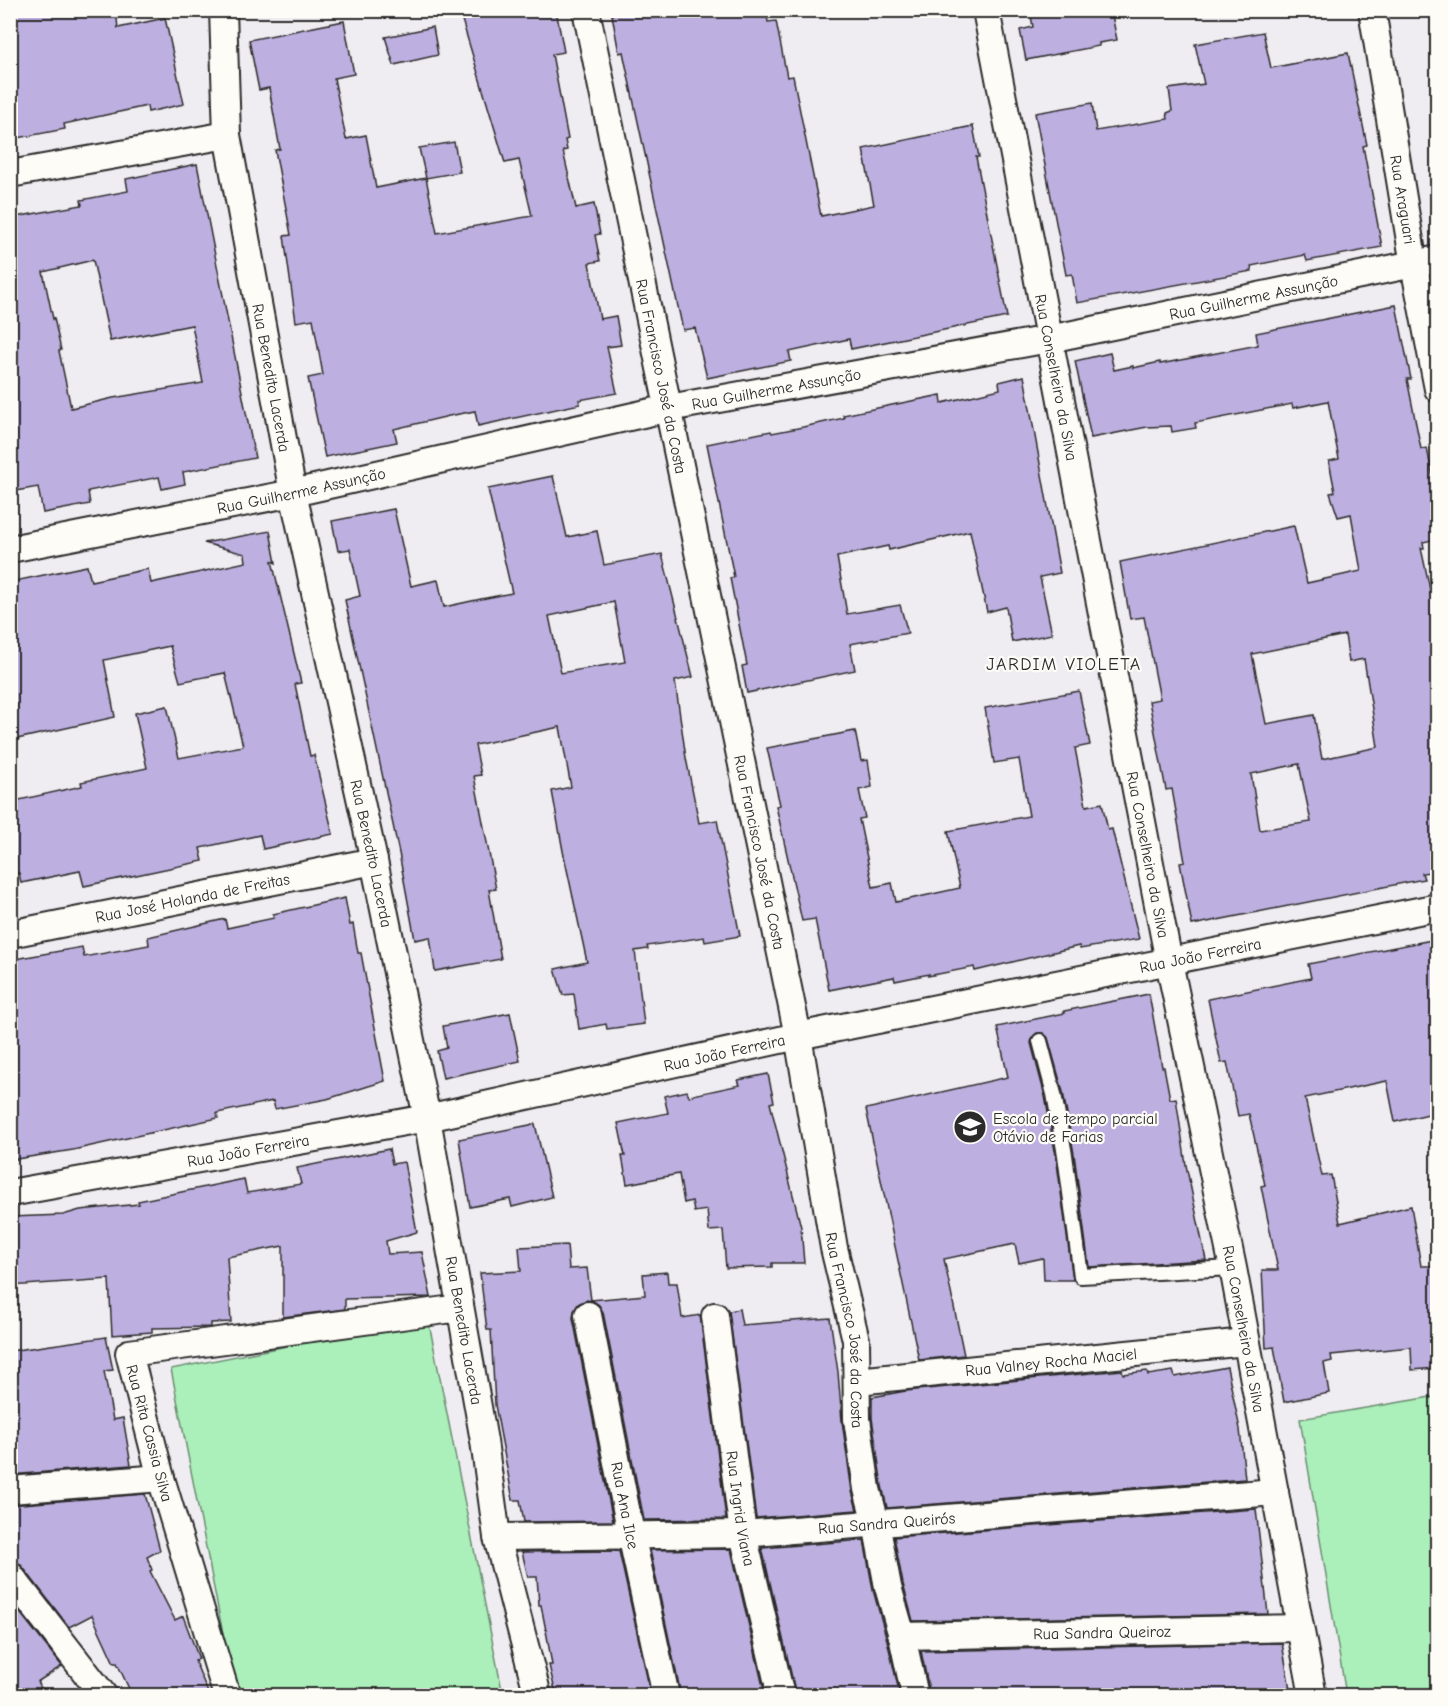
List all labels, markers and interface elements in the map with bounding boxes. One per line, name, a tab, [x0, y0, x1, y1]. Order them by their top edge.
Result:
street label: Rua Araguari	[1386, 154, 1418, 245]
street label: Rua Guilherme Assunção	[1168, 272, 1340, 324]
street label: Rua Francisco José da Costa	[632, 278, 690, 475]
street label: Rua Conselheiro da Silva	[1031, 292, 1080, 462]
street label: Rua Benedito Lacerda	[248, 302, 293, 454]
street label: Rua Guilherme Assunção	[690, 365, 863, 414]
street label: Rua Guilherme Assunção	[215, 464, 387, 518]
district label: JARDIM VIOLETA	[986, 654, 1142, 675]
street label: Rua Francisco José da Costa	[730, 753, 788, 951]
street label: Rua Conselheiro da Silva	[1123, 770, 1172, 940]
street label: Rua Benedito Lacerda	[346, 778, 395, 929]
street label: Rua José Holanda de Freitas	[94, 870, 292, 927]
street label: Rua João Ferreira	[1138, 935, 1263, 977]
street label: Rua João Ferreira	[662, 1031, 787, 1075]
school or university icon: Escola de tempo parcial Otávio de Farias	[952, 1109, 988, 1145]
place label: Escola de tempo parcial Otávio de Farias	[993, 1110, 1158, 1146]
street label: Rua João Ferreira	[186, 1131, 311, 1171]
street label: Rua Francisco José da Costa	[821, 1231, 866, 1429]
street label: Rua Conselheiro da Silva	[1219, 1244, 1268, 1414]
street label: Rua Benedito Lacerda	[442, 1255, 485, 1406]
street label: Rua Valney Rocha Maciel	[964, 1345, 1138, 1380]
street label: Rua Rita Cassia Silva	[122, 1363, 176, 1504]
street label: Rua Ingrid Viana	[722, 1450, 758, 1568]
street label: Rua Ana Ilce	[607, 1460, 642, 1551]
street label: Rua Sandra Queirós	[817, 1509, 956, 1538]
street label: Rua Sandra Queiroz	[1033, 1623, 1171, 1643]

